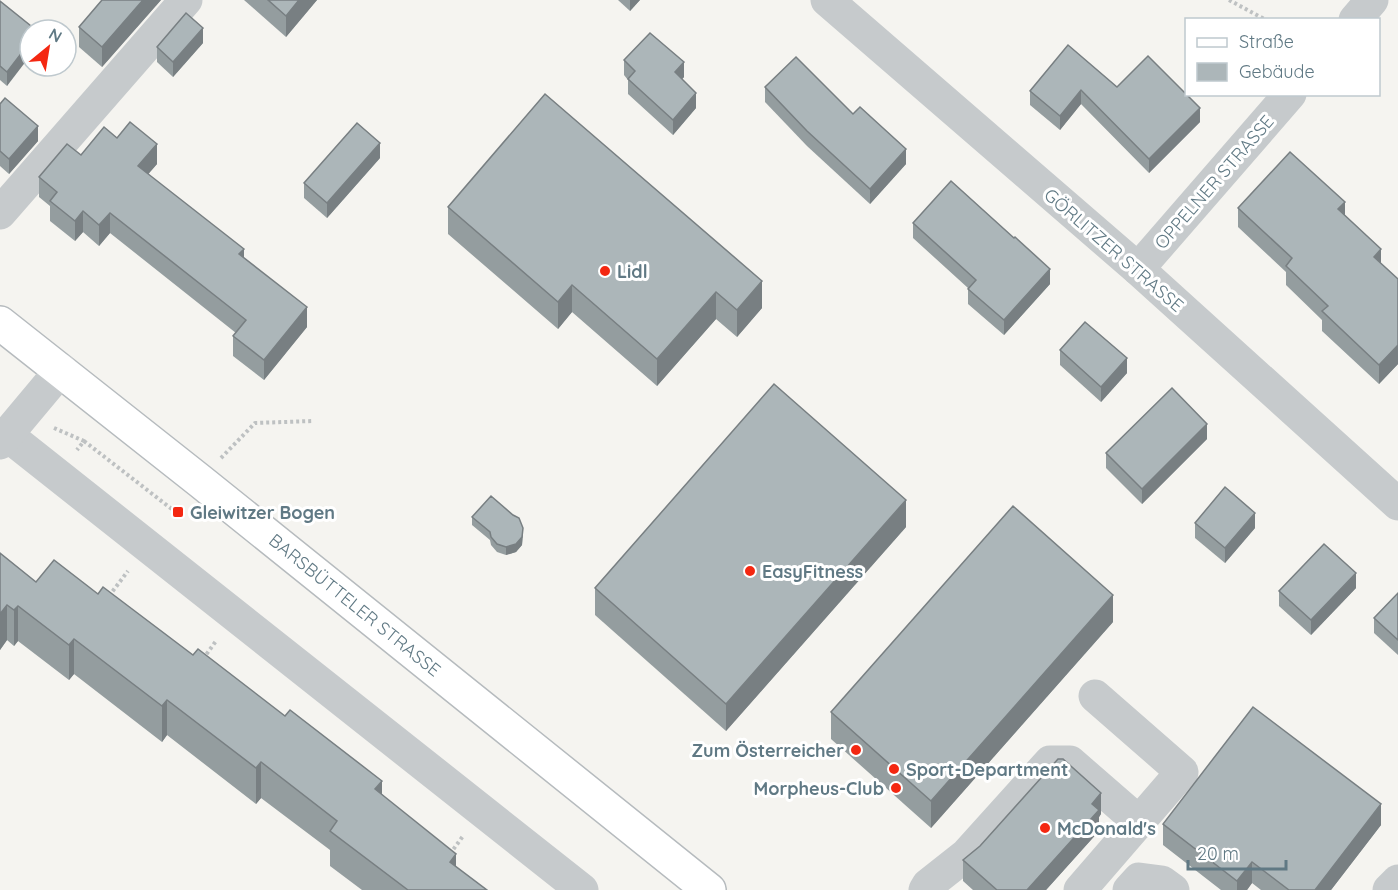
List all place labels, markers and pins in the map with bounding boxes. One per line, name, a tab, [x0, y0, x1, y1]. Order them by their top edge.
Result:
place label: Lidl	[617, 260, 648, 283]
marker: Lidl	[598, 264, 612, 278]
place label: Gleiwitzer Bogen	[190, 501, 335, 524]
marker: Gleiwitzer Bogen	[171, 505, 185, 519]
place label: EasyFitness	[762, 560, 864, 583]
marker: EasyFitness	[743, 564, 757, 578]
place label: Zum Österreicher	[692, 739, 844, 762]
marker: Zum Österreicher	[849, 743, 863, 757]
place label: Sport-Department	[906, 758, 1068, 781]
marker: Sport-Department	[887, 762, 901, 776]
place label: Morpheus-Club	[753, 777, 884, 800]
marker: Morpheus-Club	[889, 781, 903, 795]
place label: McDonald's	[1057, 817, 1156, 840]
marker: McDonald's	[1038, 821, 1052, 835]

